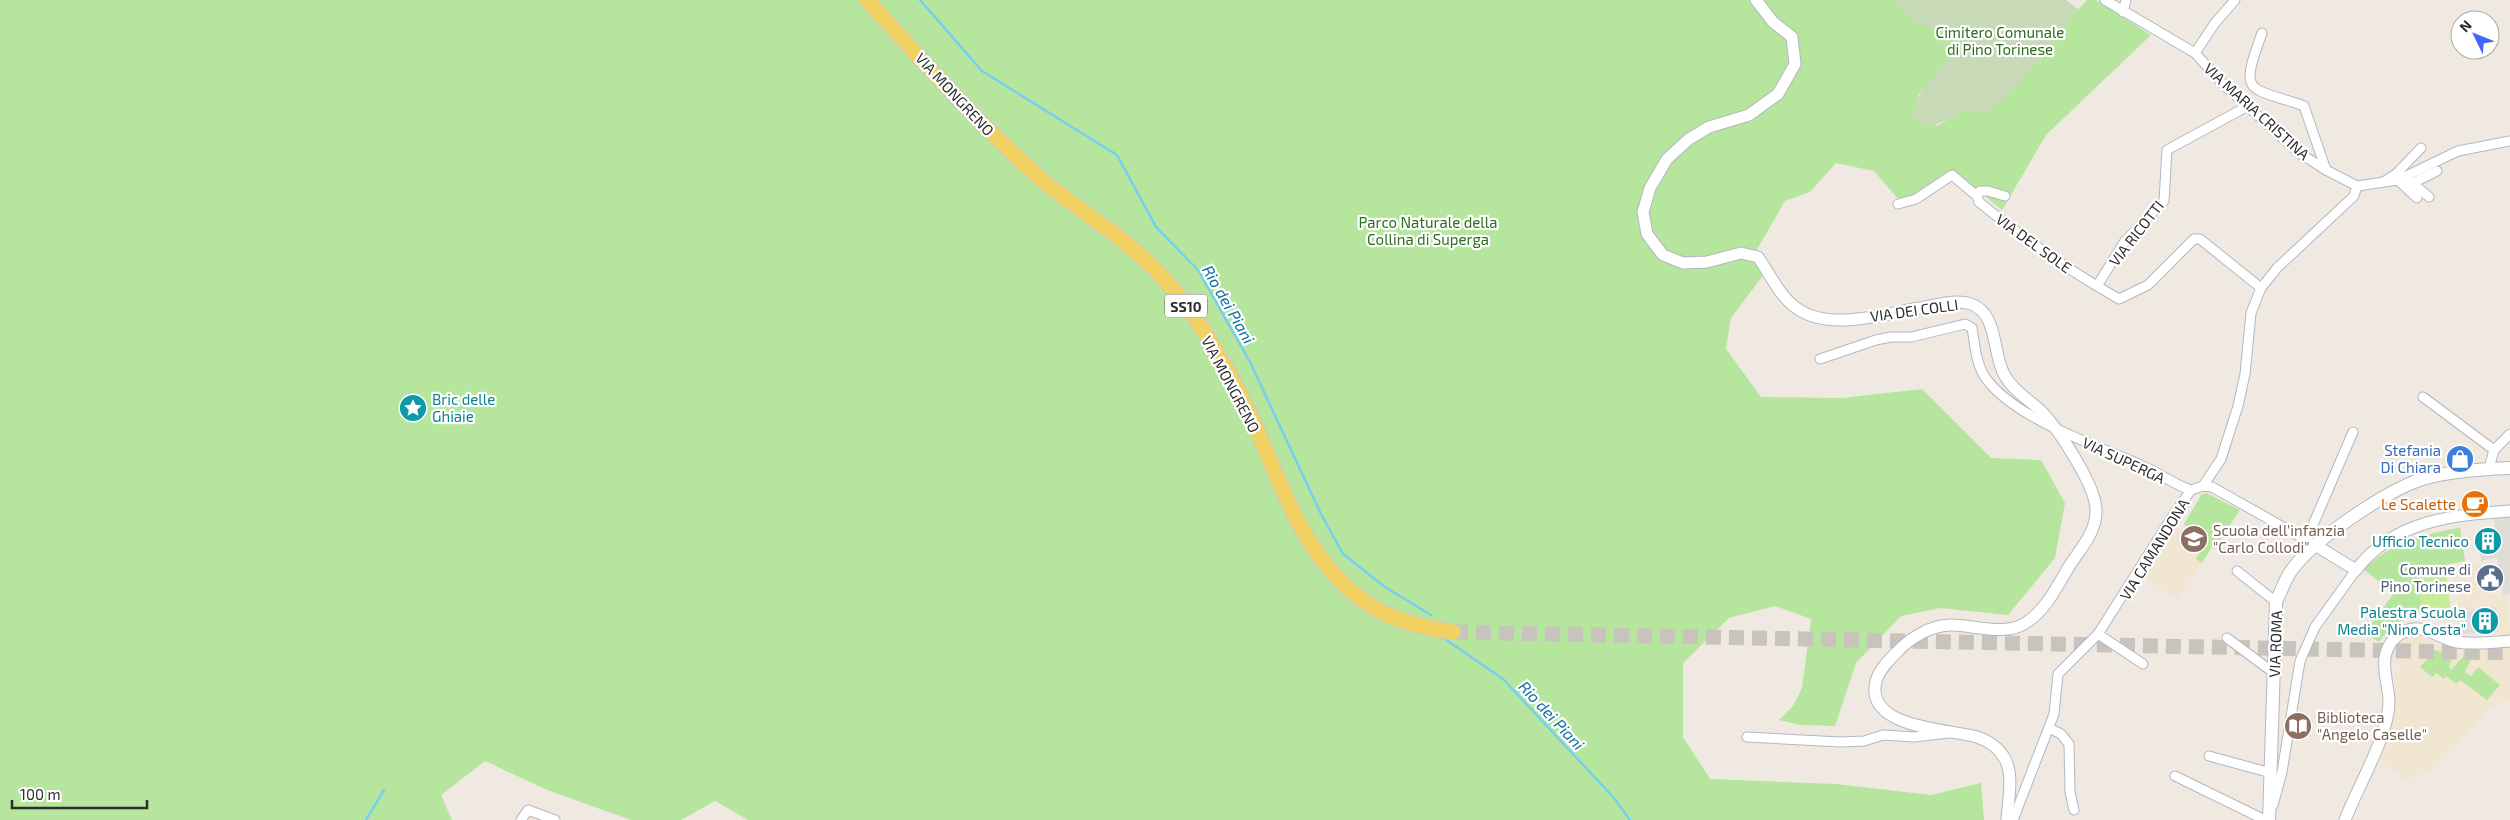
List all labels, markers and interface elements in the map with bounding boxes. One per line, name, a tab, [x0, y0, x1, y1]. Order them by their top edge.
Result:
north arrow	[2450, 10, 2500, 60]
text: N	[2455, 16, 2475, 35]
park label: Cimitero Comunale di Pino Torinese	[1936, 23, 2064, 58]
street label: VIA MONGRENO	[912, 49, 998, 139]
street label: VIA MARIA CRISTINA	[2200, 59, 2314, 164]
street label: VIA RICOTTI	[2105, 197, 2167, 269]
street label: VIA DEL SOLE	[1993, 210, 2075, 276]
park label: Parco Naturale della Collina di Superga	[1359, 213, 1497, 248]
water label: Rio dei Piani	[1199, 261, 1259, 347]
road number: SS10	[1165, 294, 1207, 318]
street label: VIA DEI COLLI	[1869, 295, 1959, 325]
street label: VIA MONGRENO	[1198, 333, 1264, 435]
place label: Bric delle Ghiaie	[432, 390, 495, 425]
place icon: Bric delle Ghiaie	[398, 393, 428, 423]
street label: VIA SUPERGA	[2080, 433, 2169, 487]
place label: Stefania Di Chiara	[2381, 441, 2441, 476]
shop icon: Stefania Di Chiara	[2445, 444, 2475, 474]
cafe icon: Le Scalette	[2460, 489, 2490, 519]
street label: VIA CAMANDONA	[2116, 494, 2193, 603]
place label: Le Scalette	[2381, 495, 2456, 513]
place label: Scuola dell'infanzia "Carlo Collodi"	[2213, 521, 2345, 556]
school or university icon: Scuola dell'infanzia "Carlo Collodi"	[2179, 524, 2209, 554]
building icon: Ufficio Tecnico	[2473, 526, 2503, 556]
place label: Ufficio Tecnico	[2372, 532, 2469, 550]
place label: Comune di Pino Torinese	[2380, 560, 2471, 595]
public building icon: Comune di Pino Torinese	[2475, 563, 2505, 593]
place label: Palestra Scuola Media "Nino Costa"	[2337, 603, 2466, 638]
building icon: Palestra Scuola Media "Nino Costa"	[2470, 606, 2500, 636]
street label: VIA ROMA	[2265, 609, 2285, 678]
water label: Rio dei Piani	[1515, 677, 1589, 753]
place label: Biblioteca "Angelo Caselle"	[2317, 708, 2427, 743]
library icon: Biblioteca "Angelo Caselle"	[2283, 711, 2313, 741]
scale bar	[12, 778, 148, 810]
text: 100 m	[20, 785, 61, 803]

